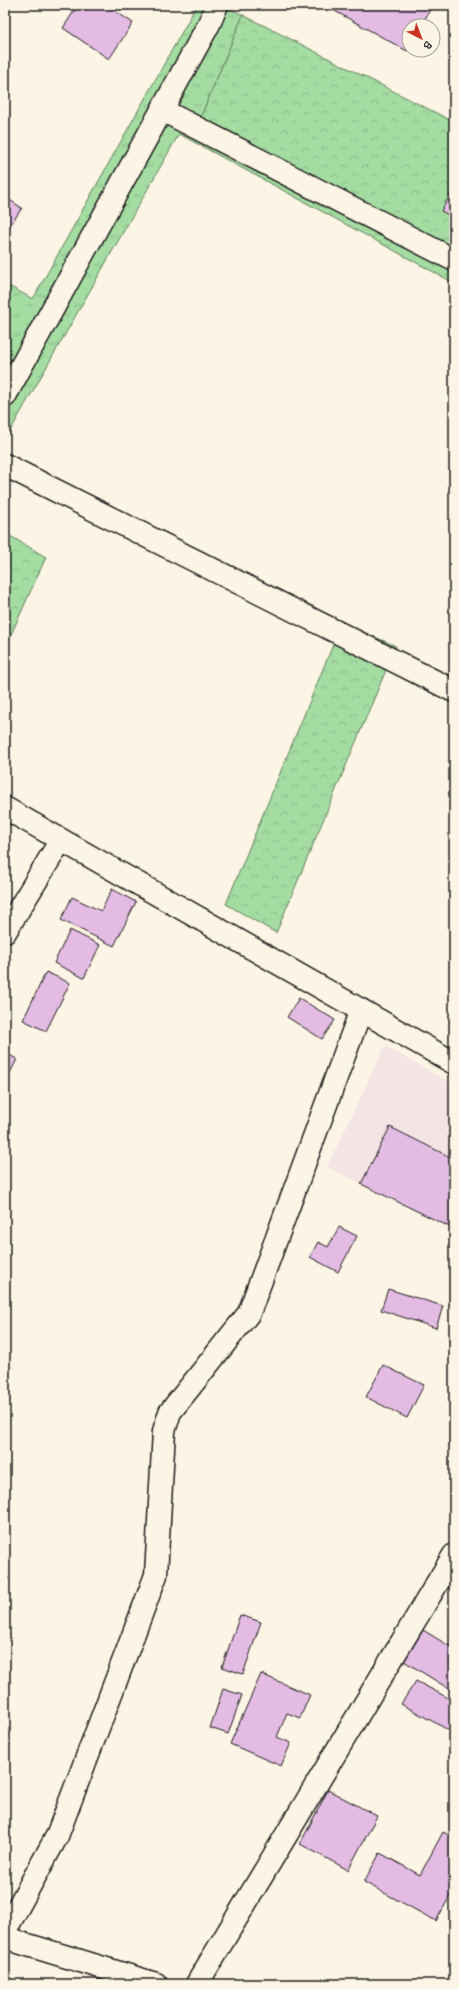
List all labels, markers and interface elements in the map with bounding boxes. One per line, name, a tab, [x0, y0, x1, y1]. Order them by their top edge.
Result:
north arrow	[401, 18, 441, 58]
text: B	[420, 37, 434, 52]

